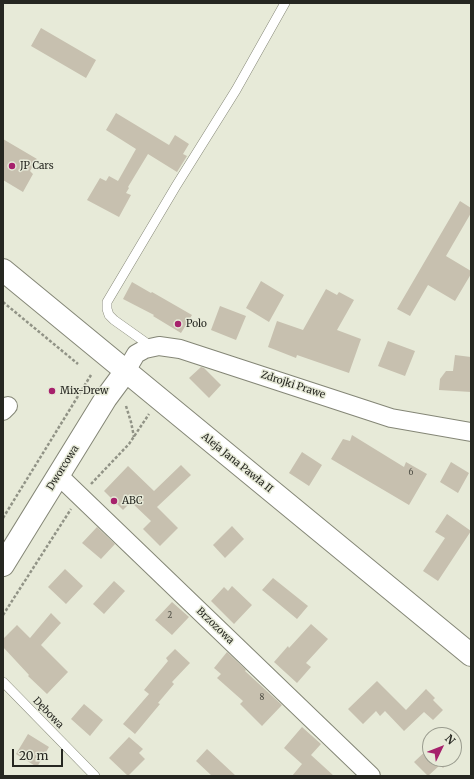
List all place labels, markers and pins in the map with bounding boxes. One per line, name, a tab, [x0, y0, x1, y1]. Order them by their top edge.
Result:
place label: JP Cars	[20, 160, 54, 172]
marker: JP Cars	[7, 161, 17, 171]
place label: Polo	[186, 318, 207, 330]
marker: Polo	[173, 319, 183, 329]
place label: Mix-Drew	[60, 385, 108, 397]
marker: Mix-Drew	[47, 386, 57, 396]
place label: ABC	[122, 495, 143, 507]
marker: ABC	[109, 496, 119, 506]

